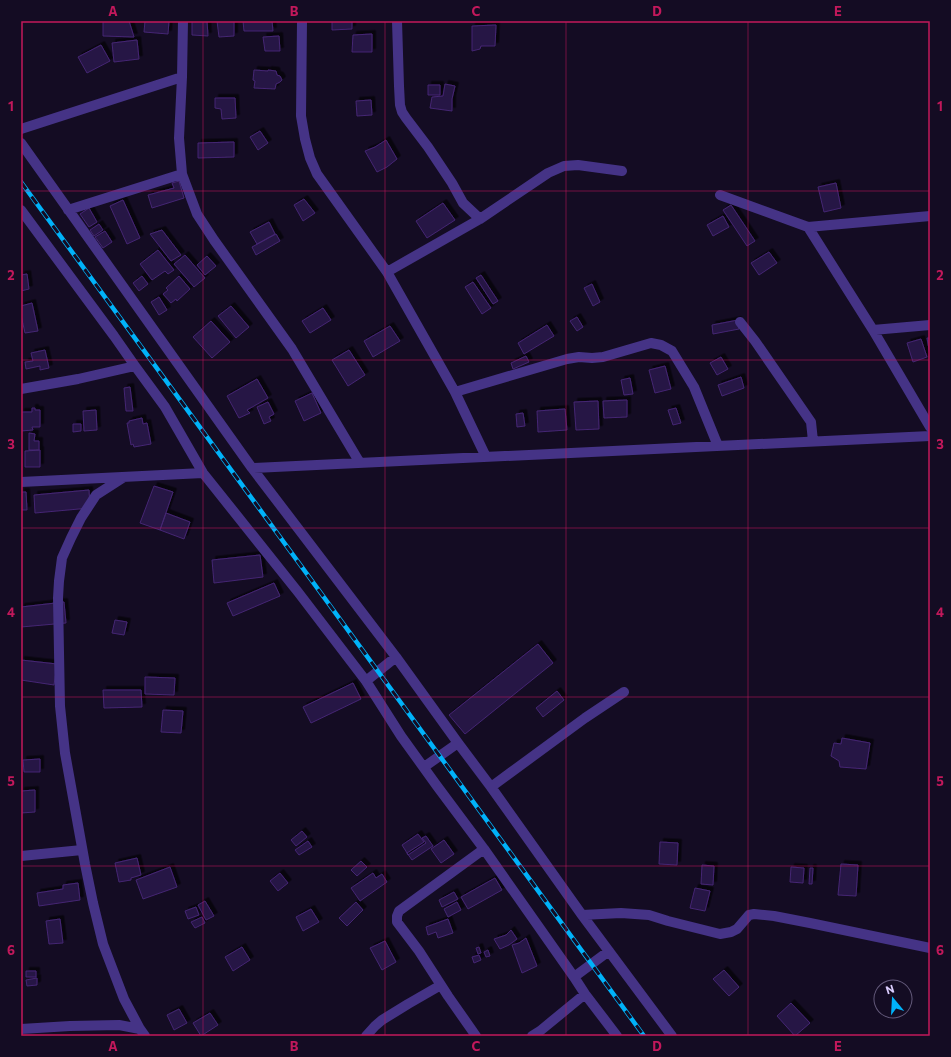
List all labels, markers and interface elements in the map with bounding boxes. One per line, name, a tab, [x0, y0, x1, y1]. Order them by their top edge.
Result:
text: A	[108, 3, 118, 19]
text: B	[290, 3, 299, 19]
text: C	[472, 3, 481, 19]
text: D	[652, 3, 662, 19]
text: E	[834, 3, 842, 19]
text: 1	[8, 98, 14, 114]
text: 1	[937, 98, 943, 114]
text: 2	[7, 267, 15, 283]
text: 2	[936, 267, 944, 283]
text: 3	[7, 436, 15, 452]
text: 3	[936, 436, 944, 452]
text: 4	[7, 604, 15, 620]
text: 4	[936, 604, 944, 620]
text: 5	[7, 773, 15, 789]
text: 5	[936, 773, 944, 789]
text: 6	[7, 942, 15, 958]
text: 6	[936, 942, 944, 958]
north arrow	[873, 979, 913, 1019]
text: N	[884, 982, 896, 996]
text: A	[108, 1038, 118, 1054]
text: B	[290, 1038, 299, 1054]
text: C	[472, 1038, 481, 1054]
text: D	[652, 1038, 662, 1054]
text: E	[834, 1038, 842, 1054]

